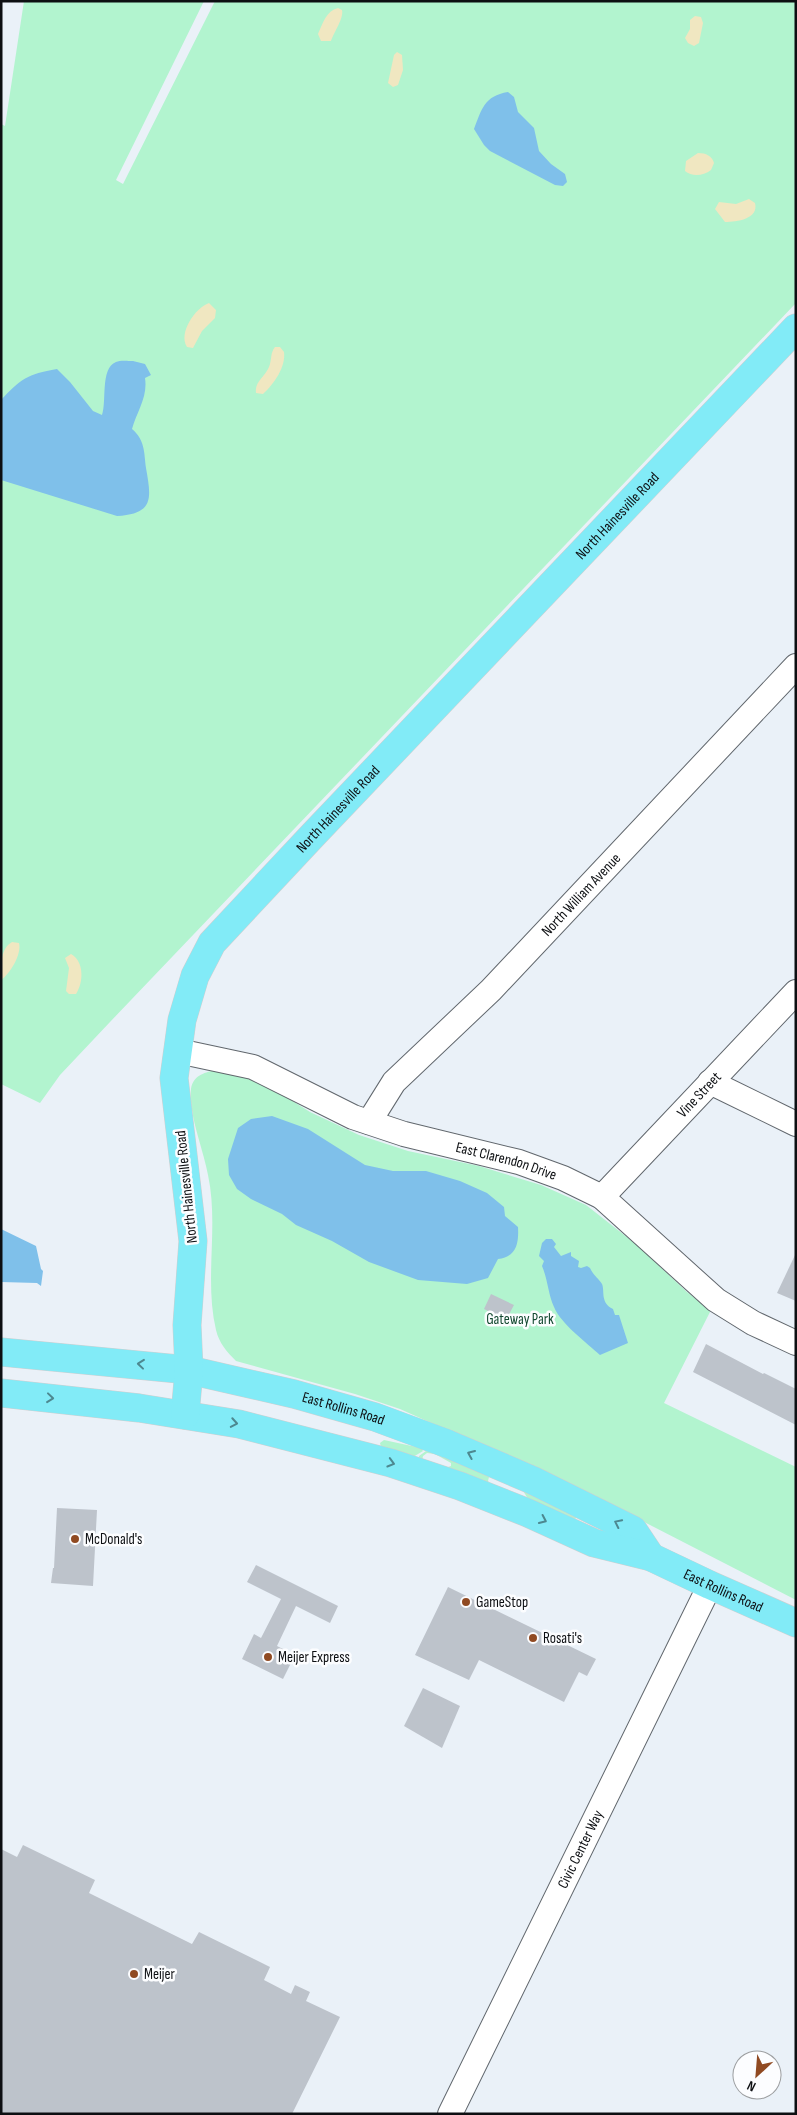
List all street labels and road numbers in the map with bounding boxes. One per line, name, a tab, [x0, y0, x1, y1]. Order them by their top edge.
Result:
street label: North Hainesville Road	[572, 468, 664, 564]
street label: North Hainesville Road	[292, 762, 384, 857]
street label: North William Avenue	[537, 849, 625, 941]
street label: Vine Street	[673, 1068, 726, 1122]
street label: North Hainesville Road	[171, 1130, 202, 1244]
street label: East Clarendon Drive	[454, 1138, 559, 1185]
street label: East Rollins Road	[300, 1388, 387, 1430]
street label: East Rollins Road	[680, 1565, 766, 1617]
street label: Civic Center Way	[553, 1807, 608, 1892]

